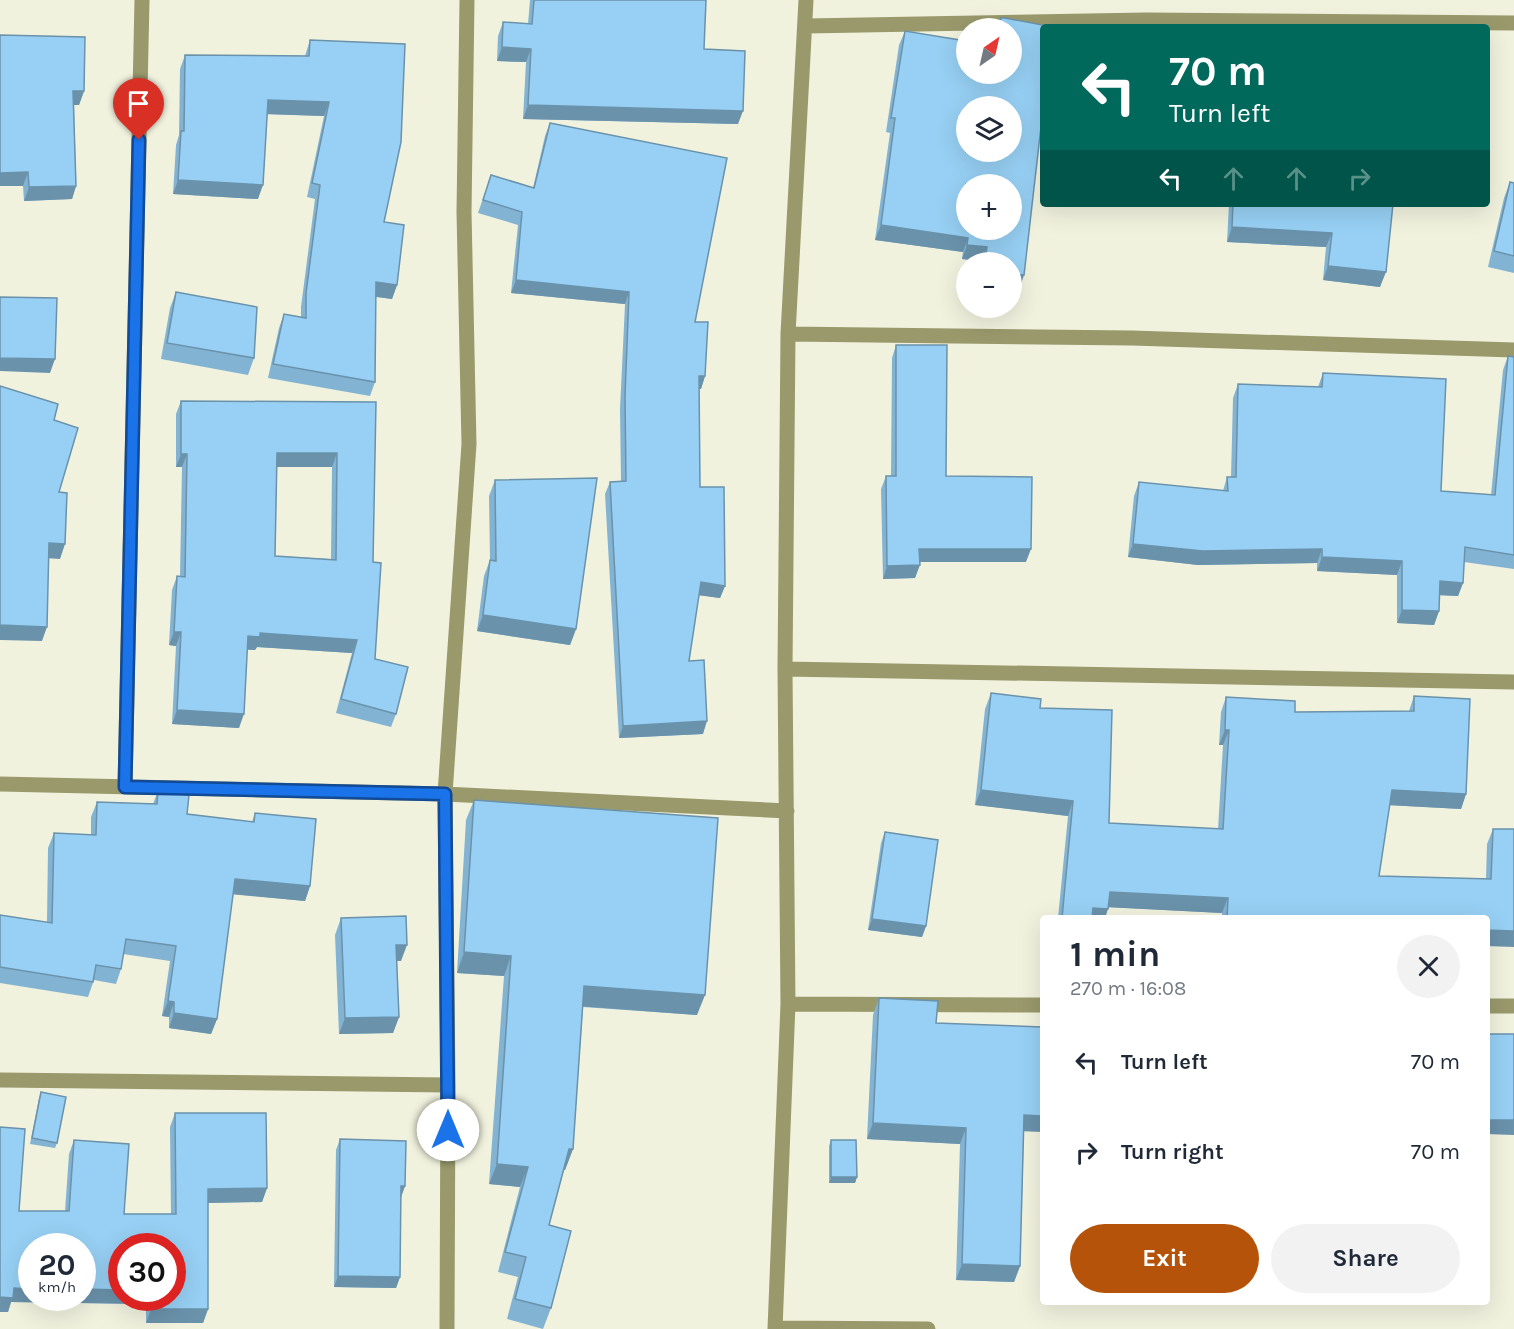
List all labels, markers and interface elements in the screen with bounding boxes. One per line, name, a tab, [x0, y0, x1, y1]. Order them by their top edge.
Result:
north arrow	[956, 18, 1022, 84]
map controls	[956, 18, 1022, 318]
text: 70 m	[1169, 46, 1267, 96]
icon: left	[1070, 48, 1148, 126]
pin	[113, 78, 164, 140]
icon: arrive	[122, 87, 155, 120]
button: layers	[956, 96, 1022, 162]
text: Turn left	[1169, 97, 1270, 129]
icon: left	[1154, 162, 1187, 195]
icon: ahead	[1217, 162, 1250, 195]
icon: ahead	[1280, 162, 1313, 195]
icon: right	[1343, 162, 1376, 195]
button: +	[956, 174, 1022, 240]
button: −	[956, 252, 1022, 318]
text: 1 min	[1070, 933, 1160, 975]
button: close	[1397, 935, 1460, 998]
text: 270 m · 16:08	[1070, 977, 1186, 1000]
icon: left	[1070, 1046, 1103, 1079]
text: Turn left	[1121, 1049, 1208, 1075]
text: 70 m	[1411, 1049, 1460, 1075]
position arrow	[416, 1098, 480, 1162]
icon: right	[1070, 1136, 1103, 1169]
text: Turn right	[1121, 1139, 1224, 1165]
text: 70 m	[1411, 1139, 1460, 1165]
button: Exit	[1070, 1224, 1259, 1293]
button: Share	[1271, 1224, 1460, 1293]
speed limit sign: 30	[108, 1233, 186, 1311]
text: 20	[38, 1247, 76, 1283]
text: km/h	[38, 1278, 76, 1296]

